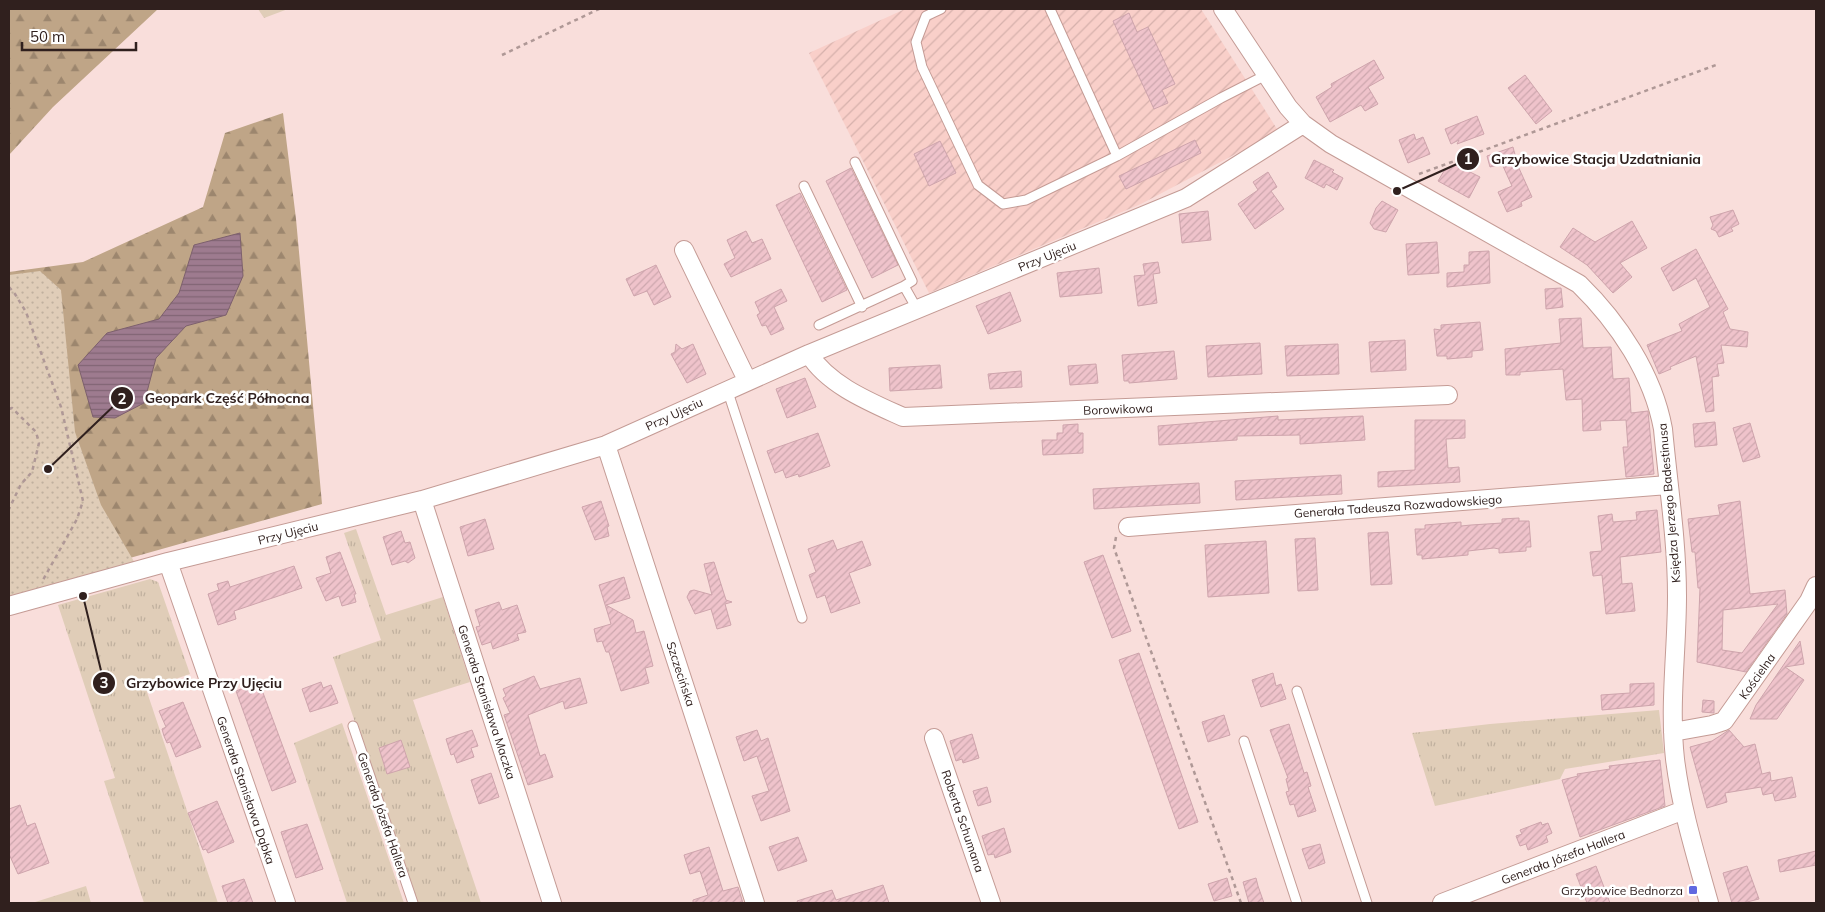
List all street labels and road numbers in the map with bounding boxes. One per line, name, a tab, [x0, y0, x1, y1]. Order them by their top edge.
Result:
street label: Przy Ujęciu	[1016, 238, 1078, 274]
street label: Przy Ujęciu	[643, 394, 705, 434]
street label: Borowikowa	[1083, 400, 1153, 418]
street label: Księdza Jerzego Badestinusa	[1655, 422, 1683, 584]
street label: Generała Tadeusza Rozwadowskiego	[1293, 491, 1503, 521]
street label: Przy Ujęciu	[256, 518, 320, 548]
street label: Generała Stanisława Maczka	[455, 623, 519, 781]
street label: Szczecińska	[663, 640, 699, 708]
street label: Kościelna	[1736, 650, 1778, 702]
street label: Generała Stanisława Dąbka	[214, 714, 278, 866]
street label: Generała Józefa Hallera	[355, 750, 411, 880]
street label: Roberta Schumana	[938, 768, 988, 874]
street label: Generała Józefa Hallera	[1499, 826, 1627, 888]

